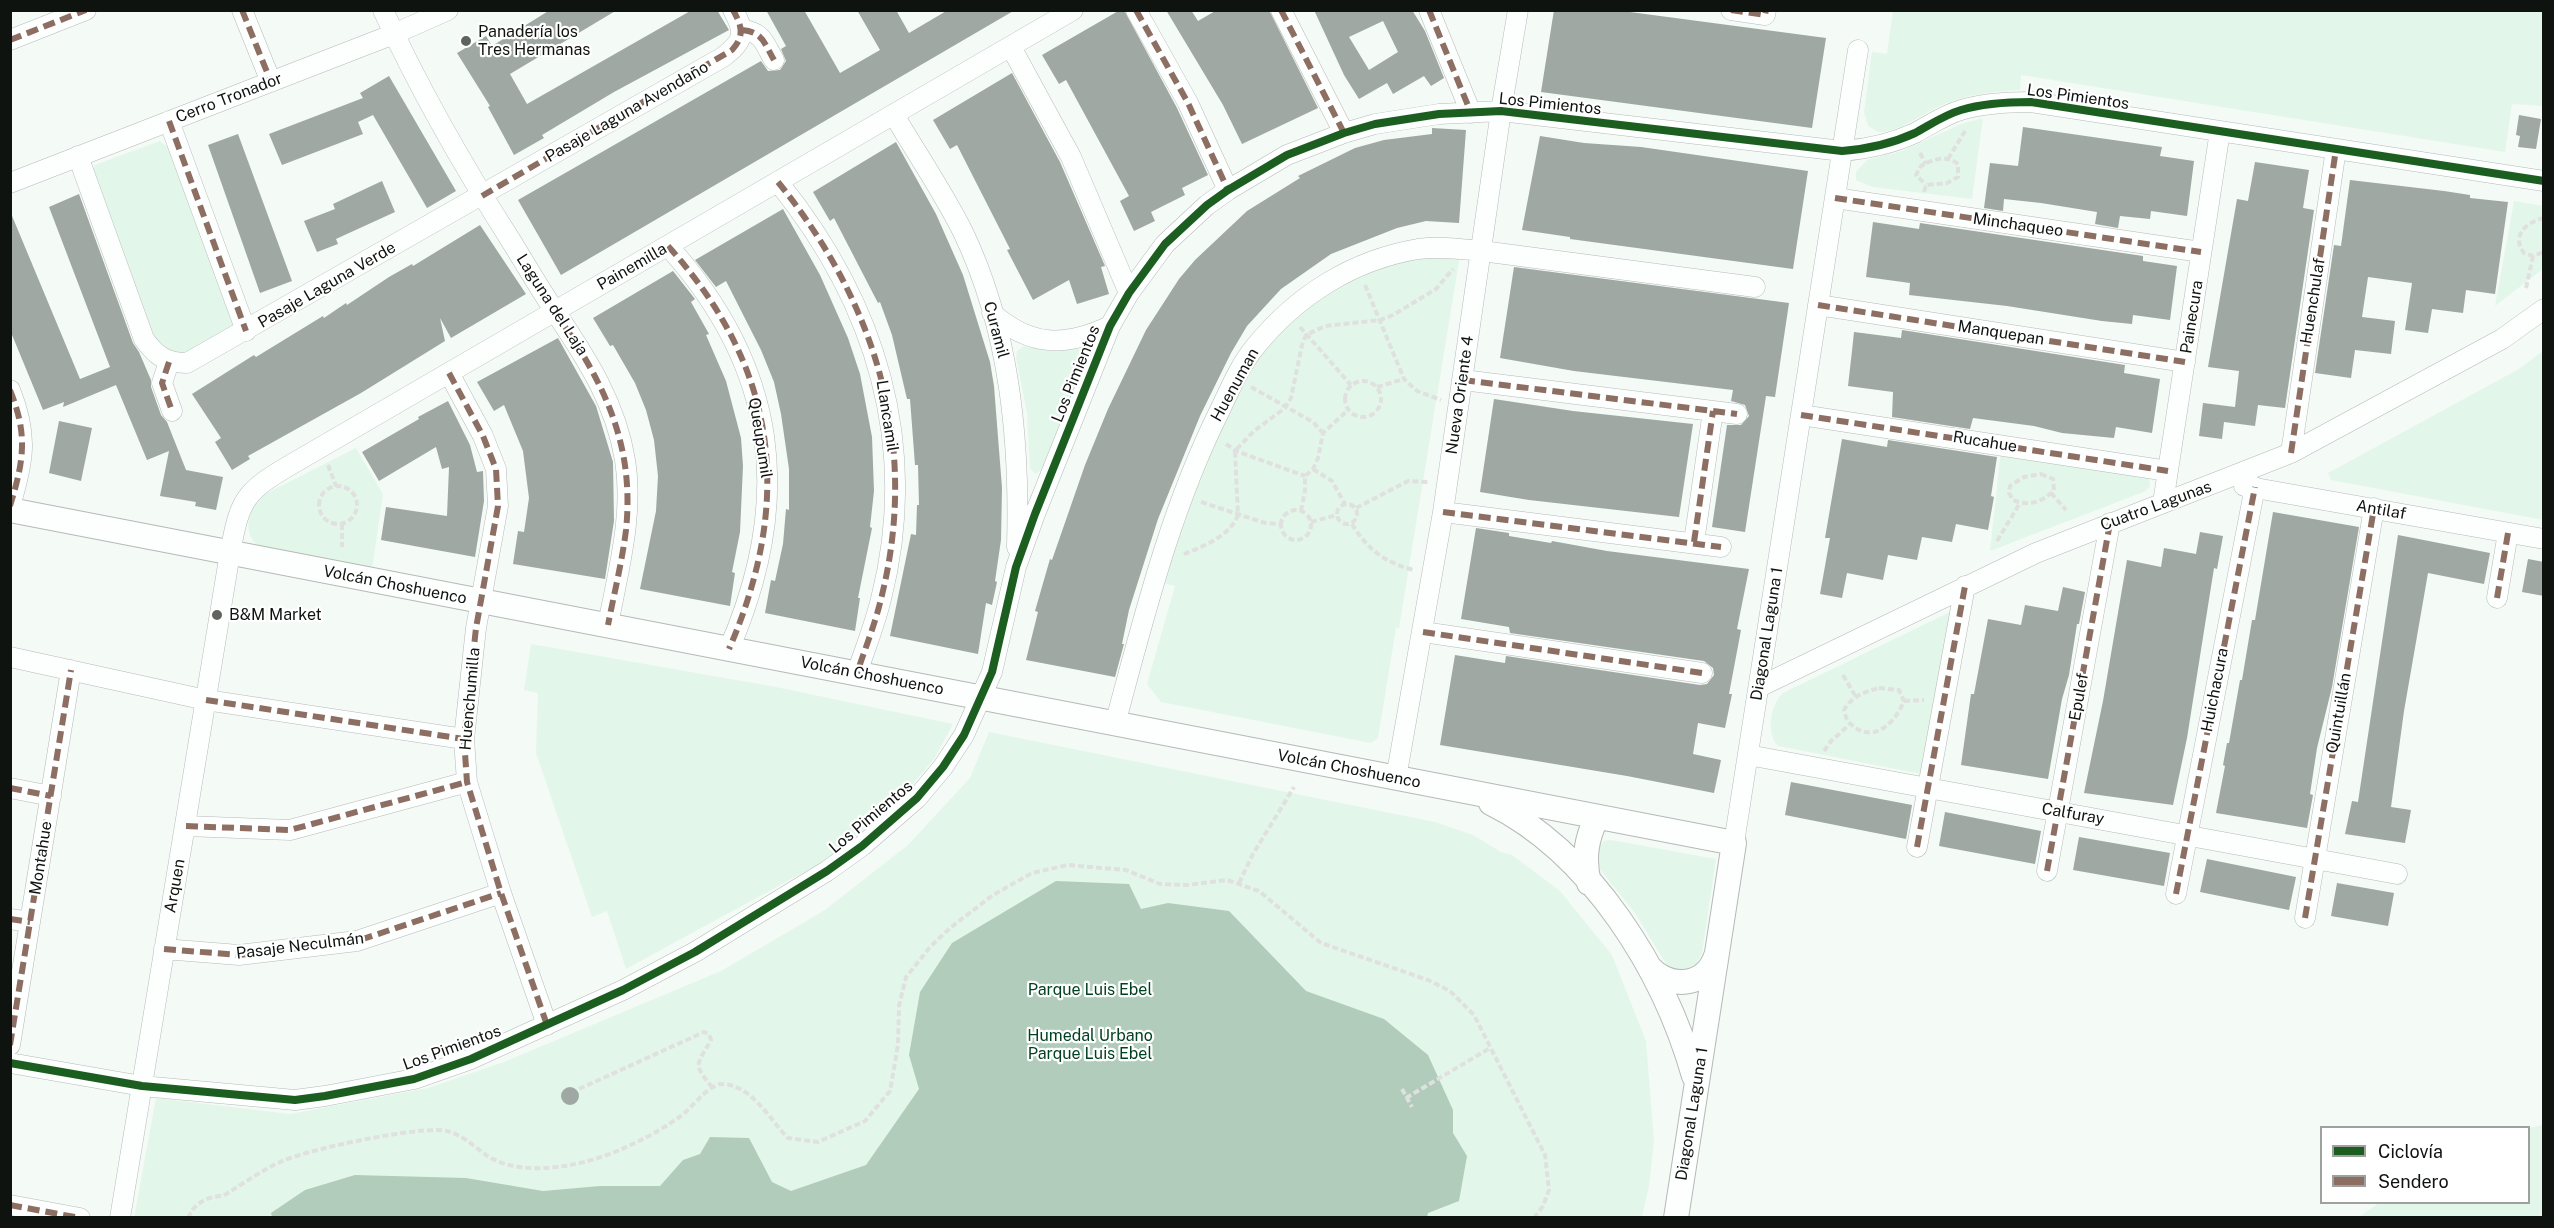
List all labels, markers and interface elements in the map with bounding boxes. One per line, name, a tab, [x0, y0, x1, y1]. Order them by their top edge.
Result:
place label: Panadería los Tres Hermanas	[478, 22, 590, 60]
marker: Panadería los Tres Hermanas	[459, 34, 473, 48]
street label: Pasaje Laguna Avendaño	[542, 57, 712, 167]
street label: Cerro Tronador	[173, 69, 285, 127]
street label: Los Pimientos	[2026, 80, 2130, 114]
street label: Los Pimientos	[1498, 89, 1602, 119]
street label: Minchaqueo	[1972, 209, 2064, 241]
street label: Pasaje Laguna Verde	[255, 238, 399, 332]
street label: Painemilla	[594, 239, 670, 295]
street label: Laguna del Laja	[512, 251, 592, 359]
street label: Huenchulaf	[2297, 257, 2329, 345]
street label: Painecura	[2177, 279, 2207, 355]
street label: Curamil	[979, 300, 1013, 360]
street label: Manquepan	[1956, 317, 2046, 349]
street label: Los Pimientos	[1048, 323, 1104, 425]
street label: Nueva Oriente 4	[1442, 334, 1478, 456]
street label: Huenuman	[1207, 345, 1263, 425]
street label: Llancamil	[872, 379, 902, 453]
street label: Queupumil	[744, 396, 776, 480]
street label: Rucahue	[1951, 427, 2019, 457]
street label: Cuatro Lagunas	[2098, 477, 2214, 535]
street label: Antilaf	[2355, 496, 2407, 524]
street label: Volcán Choshuenco	[322, 562, 468, 608]
street label: Diagonal Laguna 1	[1747, 566, 1787, 702]
place label: B&M Market	[229, 605, 322, 625]
marker: B&M Market	[210, 608, 224, 622]
street label: Huichacura	[2197, 646, 2233, 734]
street label: Huenchumilla	[456, 647, 484, 751]
street label: Volcán Choshuenco	[799, 653, 945, 699]
street label: Quintuillán	[2322, 671, 2356, 755]
street label: Epulef	[2065, 672, 2093, 722]
street label: Volcán Choshuenco	[1276, 746, 1422, 792]
street label: Los Pimientos	[825, 777, 917, 857]
street label: Calfuray	[2040, 799, 2106, 829]
street label: Montahue	[26, 820, 56, 896]
street label: Arquen	[161, 857, 189, 915]
street label: Pasaje Neculmán	[235, 929, 365, 963]
park label: Parque Luis Ebel	[1028, 980, 1152, 1000]
street label: Los Pimientos	[400, 1021, 504, 1075]
park label: Humedal Urbano Parque Luis Ebel	[1027, 1026, 1153, 1064]
street label: Diagonal Laguna 1	[1672, 1046, 1712, 1182]
legend	[2320, 1126, 2530, 1204]
text: Ciclovía	[2378, 1141, 2443, 1162]
text: Sendero	[2378, 1171, 2449, 1192]

